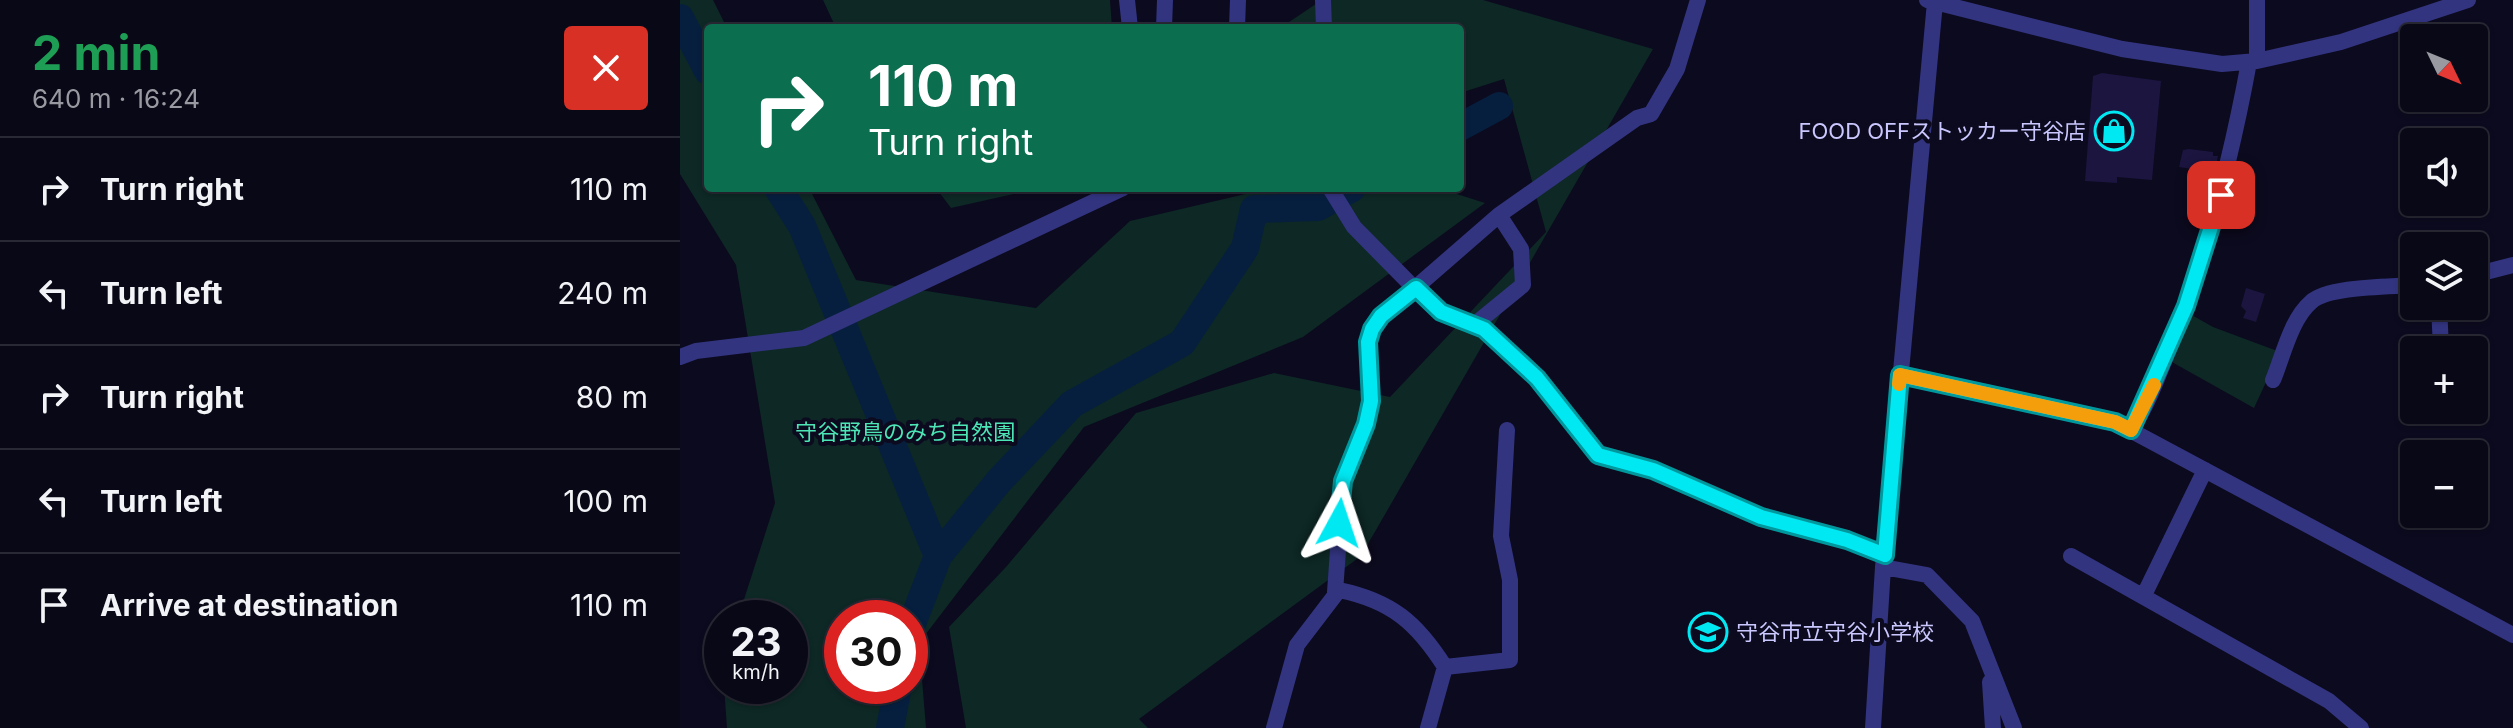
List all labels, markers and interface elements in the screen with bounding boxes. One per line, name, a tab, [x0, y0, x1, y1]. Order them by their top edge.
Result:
text: 2 min	[32, 23, 160, 82]
north arrow	[2400, 24, 2488, 112]
map controls	[2400, 24, 2488, 528]
button: close	[564, 26, 648, 110]
text: 110 m	[868, 52, 1018, 120]
icon: right	[736, 56, 840, 160]
text: 640 m · 16:24	[32, 83, 200, 114]
shop icon: FOOD OFFストッカー守谷店	[2093, 110, 2135, 152]
place label: FOOD OFFストッカー守谷店	[1799, 118, 2086, 144]
text: Turn right	[868, 120, 1033, 164]
button: sound	[2400, 128, 2488, 216]
pin	[2187, 161, 2255, 229]
icon: right	[32, 167, 76, 211]
text: Turn right	[100, 171, 244, 207]
text: 110 m	[570, 171, 648, 207]
icon: arrive	[2199, 173, 2243, 217]
button: layers	[2400, 232, 2488, 320]
icon: left	[32, 271, 76, 315]
text: Turn left	[100, 275, 222, 311]
text: 240 m	[557, 275, 648, 311]
button: +	[2400, 336, 2488, 424]
icon: right	[32, 375, 76, 419]
text: Turn right	[100, 379, 244, 415]
text: 80 m	[576, 379, 648, 415]
park label: 守谷野鳥のみち自然園	[795, 419, 1015, 445]
button: −	[2400, 440, 2488, 528]
icon: left	[32, 479, 76, 523]
position arrow	[1297, 481, 1381, 565]
text: Turn left	[100, 483, 222, 519]
text: 100 m	[563, 483, 648, 519]
icon: arrive	[32, 583, 76, 627]
text: Arrive at destination	[100, 587, 398, 623]
text: 110 m	[570, 587, 648, 623]
speed limit sign: 30	[824, 600, 928, 704]
school or university icon: 守谷市立守谷小学校	[1687, 611, 1729, 653]
text: 23	[730, 617, 782, 666]
place label: 守谷市立守谷小学校	[1736, 619, 1934, 645]
text: km/h	[732, 660, 780, 684]

